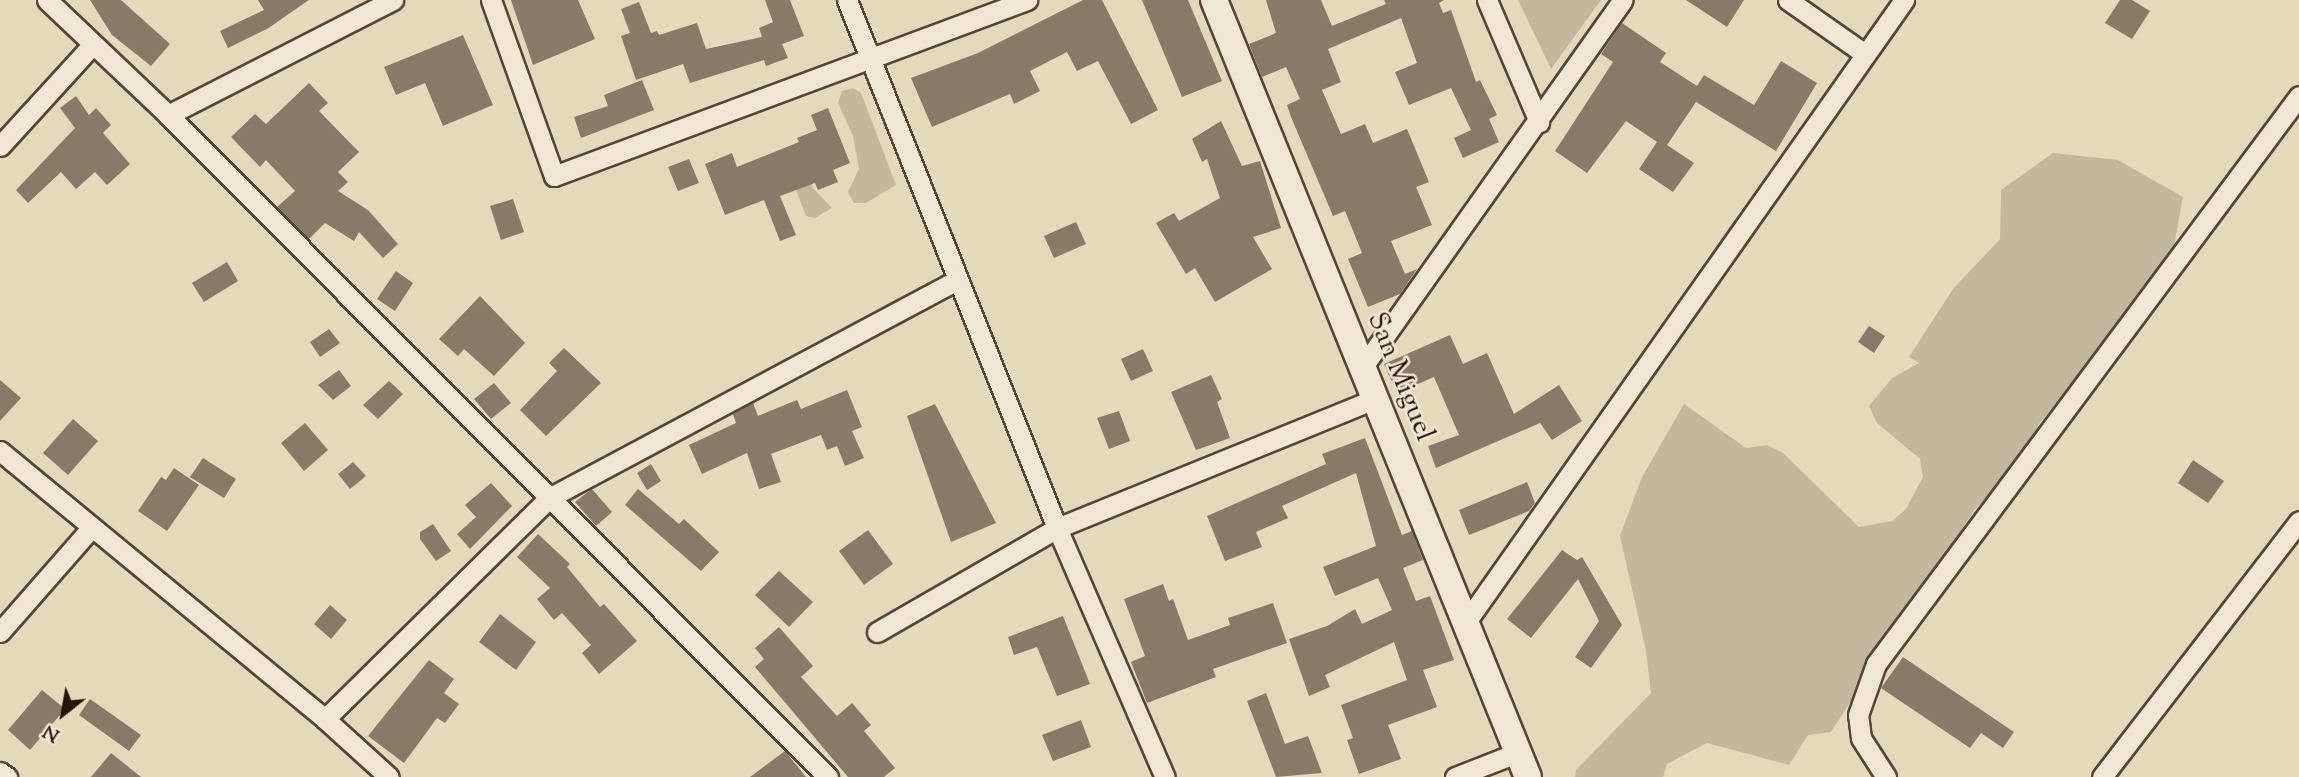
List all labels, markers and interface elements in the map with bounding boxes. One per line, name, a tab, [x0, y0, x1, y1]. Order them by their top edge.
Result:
street label: San Miguel	[1359, 308, 1441, 446]
north arrow	[28, 679, 98, 749]
text: N	[38, 717, 65, 748]

